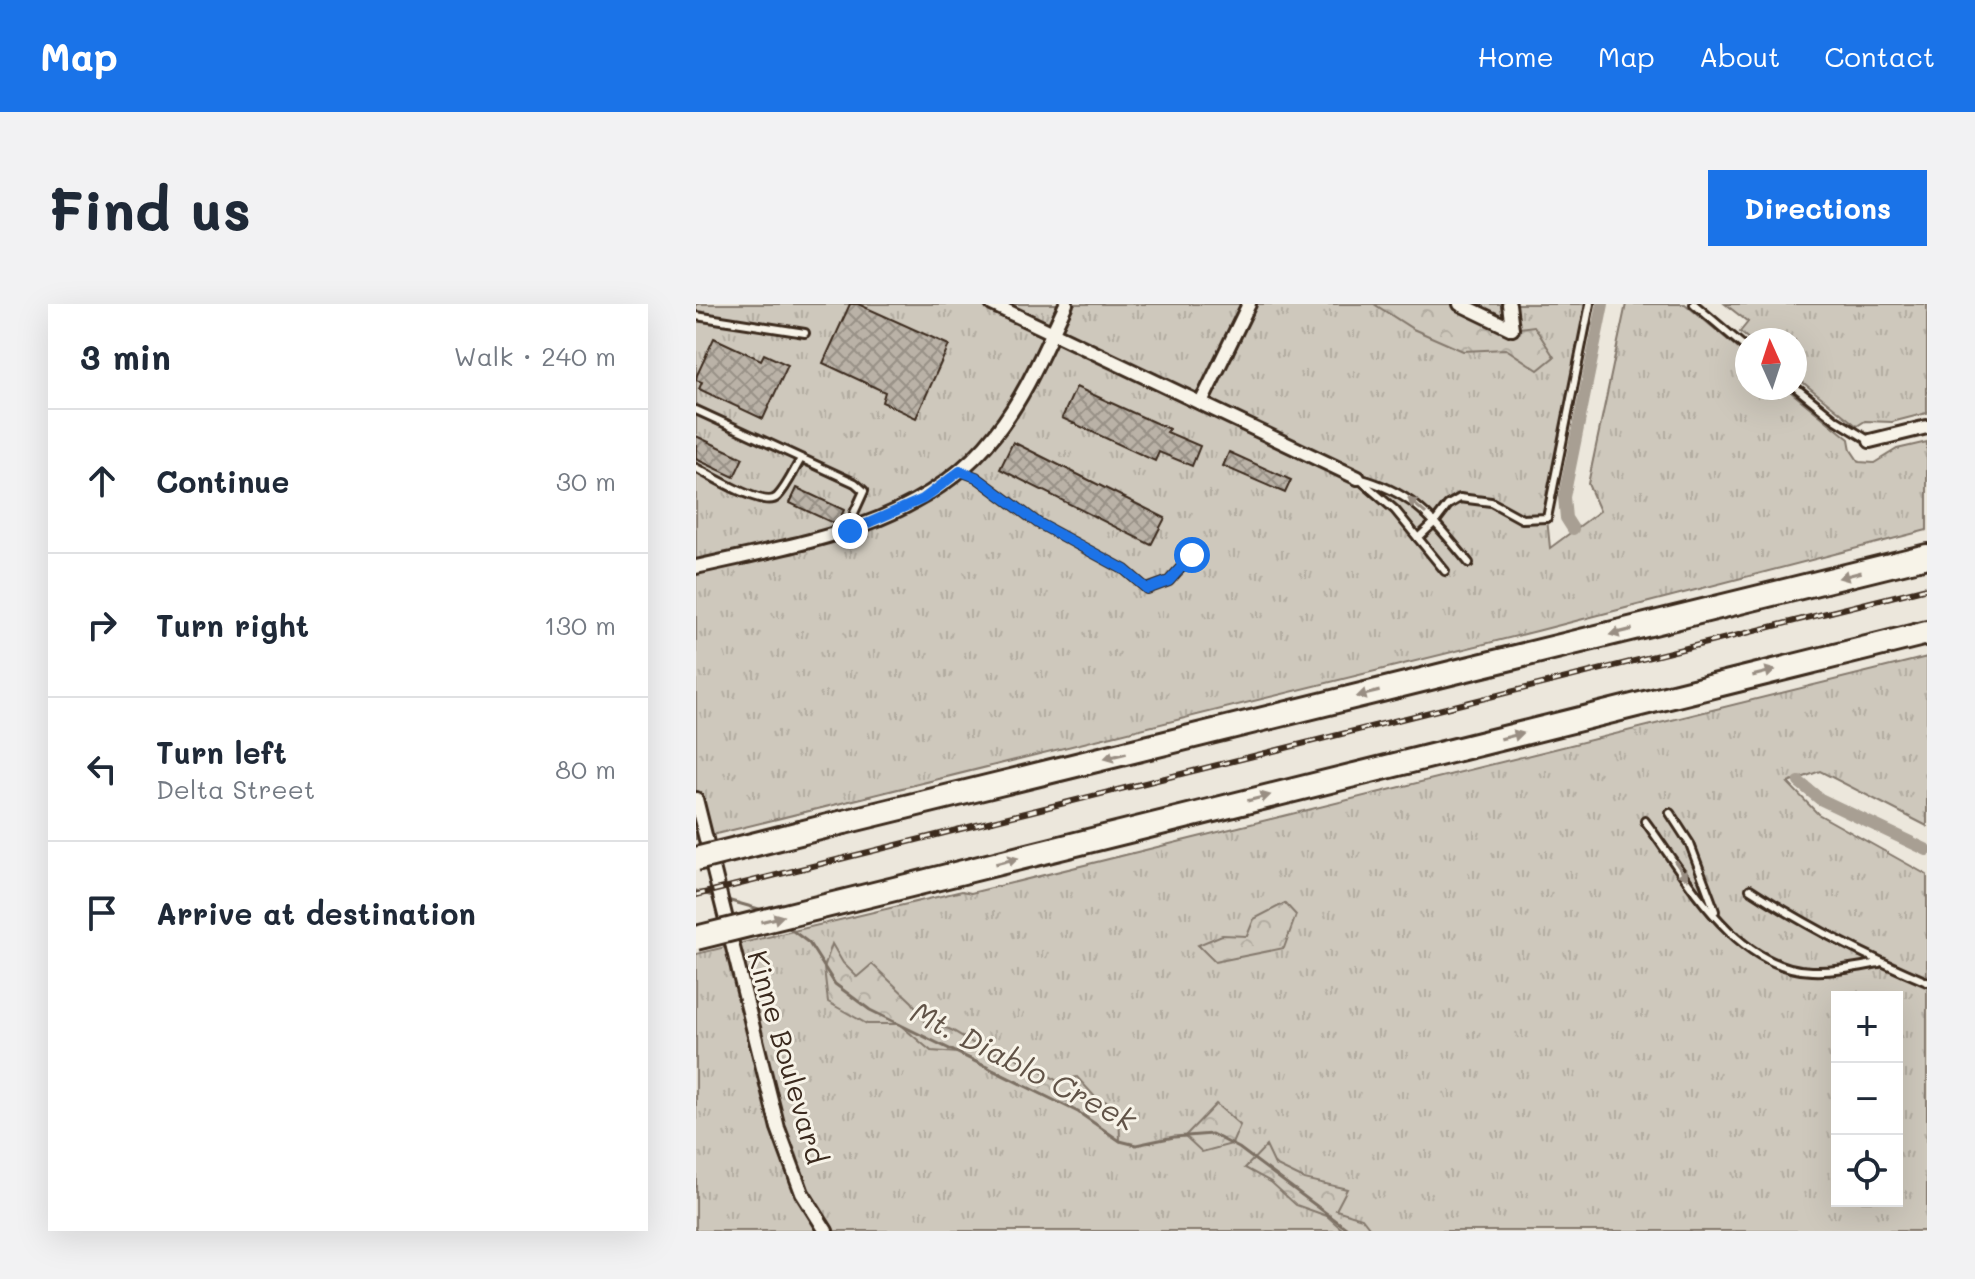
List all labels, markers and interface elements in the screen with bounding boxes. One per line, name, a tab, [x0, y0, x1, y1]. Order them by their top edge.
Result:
text: Map	[40, 31, 118, 81]
text: Home	[1478, 38, 1554, 74]
text: Map	[1598, 38, 1655, 74]
text: About	[1699, 38, 1780, 74]
text: Contact	[1824, 38, 1935, 74]
button: Directions	[1708, 170, 1927, 246]
text: Find us	[48, 172, 251, 245]
north arrow	[1735, 328, 1807, 400]
text: 3 min	[80, 334, 171, 379]
text: Walk · 240 m	[454, 339, 616, 373]
icon: ahead	[80, 459, 124, 503]
text: Continue	[156, 461, 289, 501]
text: 30 m	[556, 464, 616, 498]
one-way arrow	[1407, 498, 1427, 515]
route end	[832, 513, 868, 549]
route start	[1174, 537, 1210, 573]
one-way arrow	[1837, 570, 1862, 582]
icon: right	[80, 603, 124, 647]
text: Turn right	[156, 605, 309, 645]
text: 130 m	[544, 608, 616, 642]
one-way arrow	[1608, 627, 1633, 639]
one-way arrow	[1752, 667, 1777, 679]
one-way arrow	[1355, 688, 1380, 701]
one-way arrow	[1499, 729, 1524, 741]
text: Turn left	[156, 732, 287, 772]
icon: left	[80, 747, 124, 791]
one-way arrow	[1103, 750, 1128, 763]
text: 80 m	[555, 752, 616, 786]
text: Delta Street	[156, 772, 315, 806]
one-way arrow	[1247, 792, 1272, 804]
one-way arrow	[994, 854, 1019, 867]
one-way arrow	[1672, 860, 1688, 881]
icon: arrive	[80, 891, 124, 935]
text: Arrive at destination	[156, 893, 476, 933]
one-way arrow	[759, 912, 784, 925]
street label: Kinne Boulevard	[740, 946, 836, 1168]
water label: Mt. Diablo Creek	[905, 991, 1144, 1140]
map controls	[1831, 991, 1903, 1207]
button: +	[1831, 991, 1903, 1063]
button: −	[1831, 1063, 1903, 1135]
button: locate	[1831, 1135, 1903, 1207]

